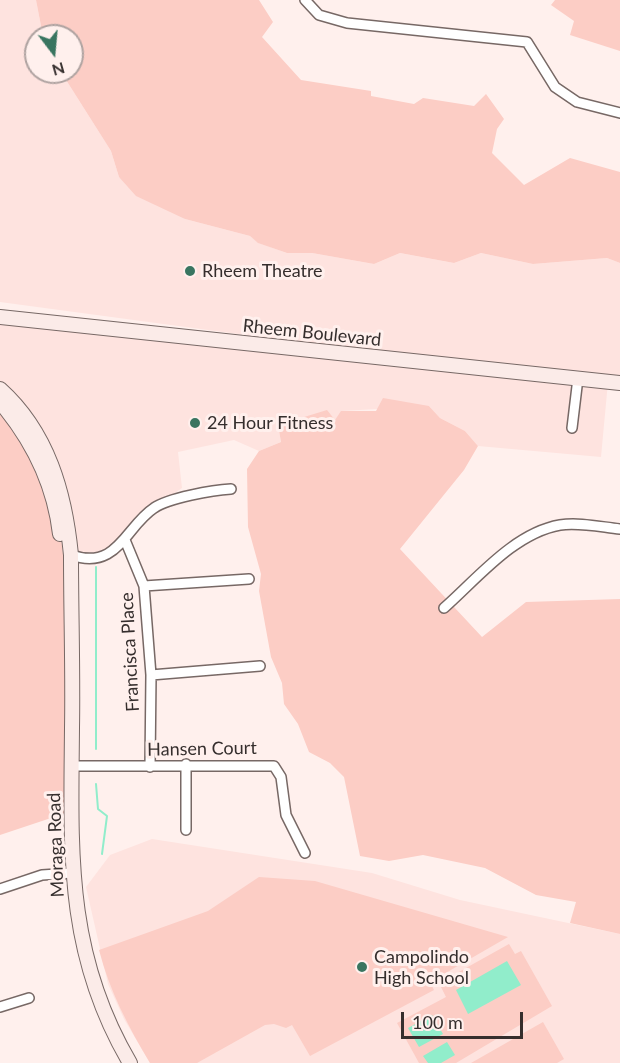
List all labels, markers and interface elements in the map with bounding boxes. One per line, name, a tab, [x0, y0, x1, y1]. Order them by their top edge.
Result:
north arrow	[24, 24, 84, 84]
text: N	[50, 59, 67, 81]
place label: Rheem Theatre	[202, 260, 323, 282]
marker: Rheem Theatre	[183, 264, 197, 278]
street label: Rheem Boulevard	[242, 315, 382, 351]
place label: 24 Hour Fitness	[207, 412, 333, 434]
marker: 24 Hour Fitness	[188, 416, 202, 430]
street label: Francisca Place	[116, 592, 144, 712]
street label: Hansen Court	[147, 737, 257, 761]
street label: Moraga Road	[43, 792, 69, 898]
place label: Campolindo High School	[374, 946, 469, 988]
marker: Campolindo High School	[355, 960, 369, 974]
scale bar	[404, 1000, 526, 1038]
text: 100 m	[412, 1011, 463, 1033]

